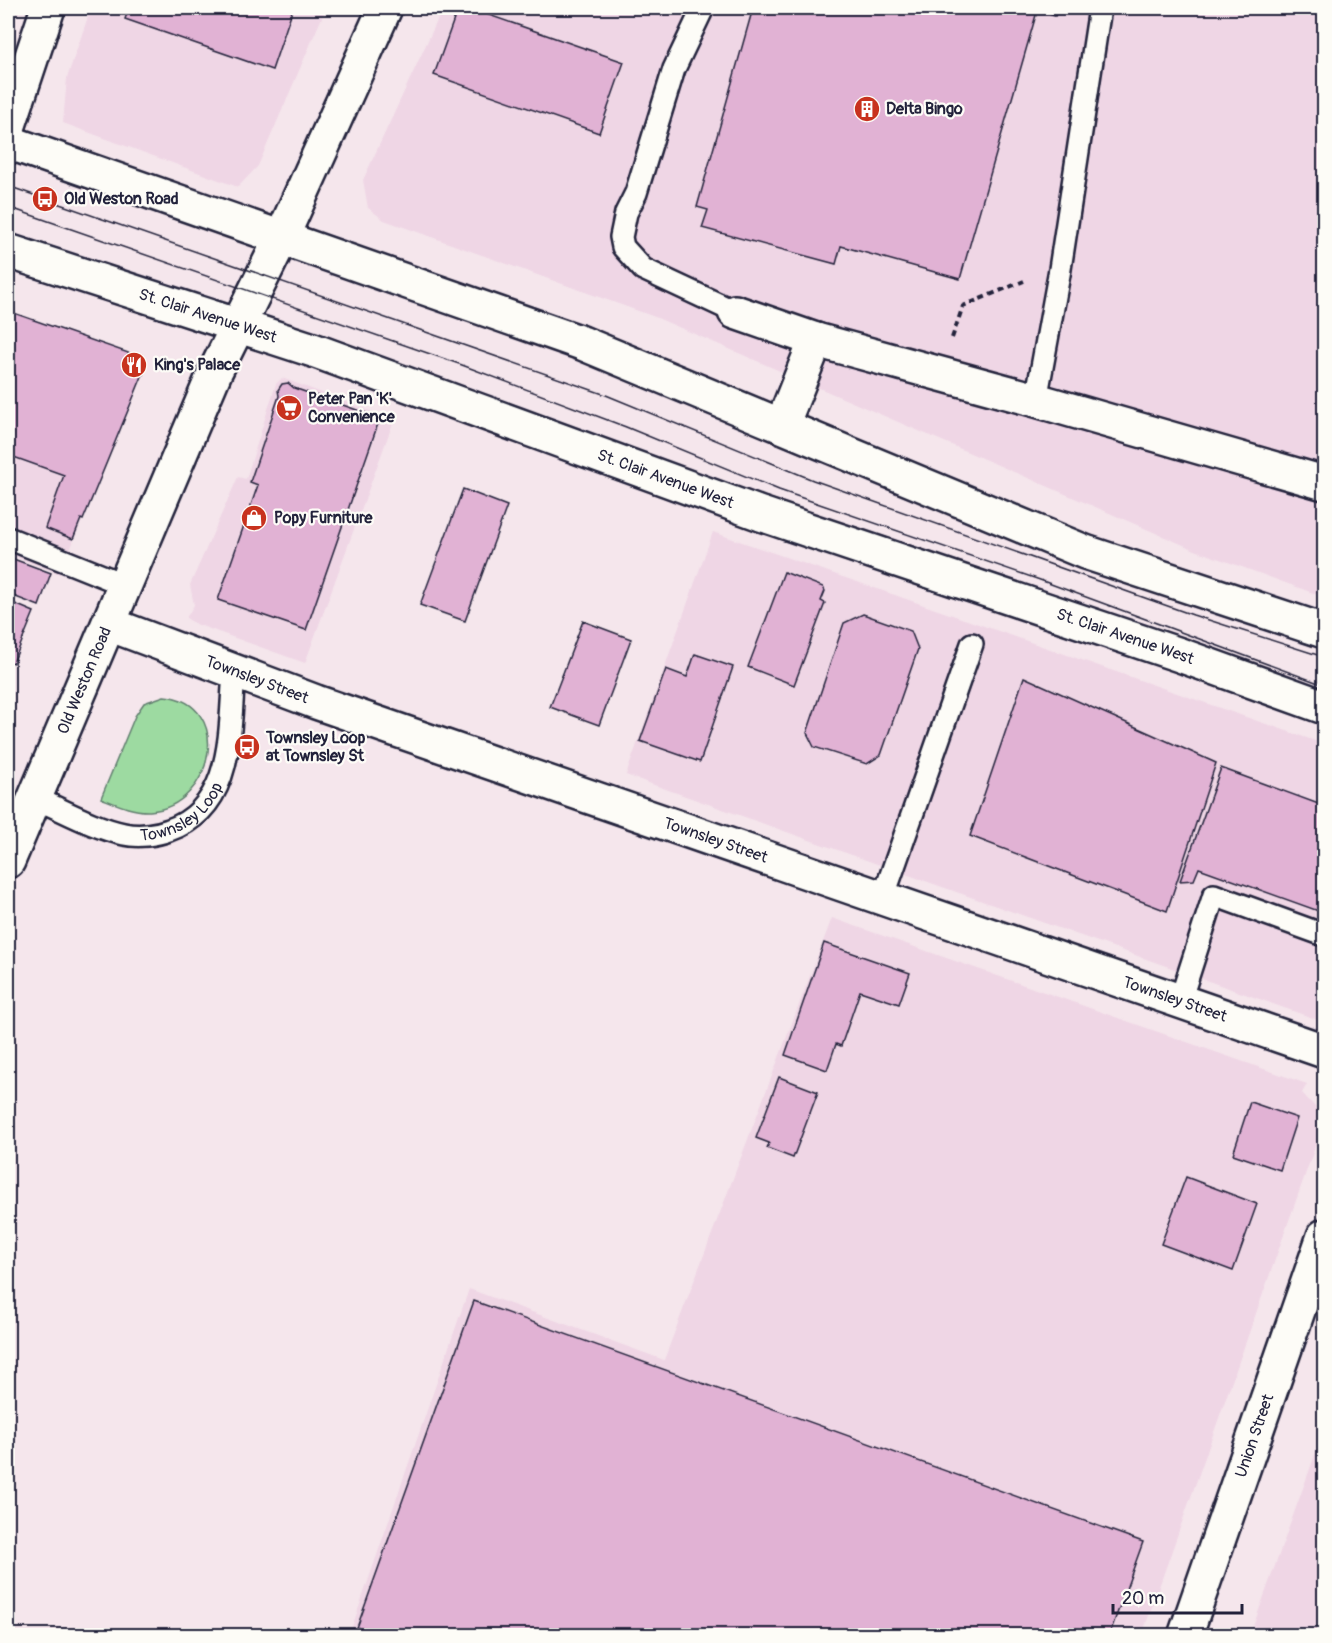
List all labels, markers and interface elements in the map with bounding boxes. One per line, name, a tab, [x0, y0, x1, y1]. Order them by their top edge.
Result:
building icon: Delta Bingo	[852, 94, 882, 124]
place label: Delta Bingo	[886, 99, 963, 119]
bus stop icon: Old Weston Road	[30, 184, 60, 214]
place label: Old Weston Road	[64, 189, 179, 209]
street label: St. Clair Avenue West	[136, 284, 280, 348]
restaurant icon: King's Palace	[119, 350, 149, 380]
place label: King's Palace	[154, 355, 241, 375]
place label: Peter Pan 'K' Convenience	[308, 389, 396, 427]
supermarket icon: Peter Pan 'K' Convenience	[274, 393, 304, 423]
street label: St. Clair Avenue West	[594, 445, 737, 513]
shop icon: Popy Furniture	[239, 503, 269, 533]
place label: Popy Furniture	[274, 508, 374, 528]
street label: St. Clair Avenue West	[1054, 604, 1197, 669]
street label: Old Weston Road	[53, 624, 116, 737]
street label: Townsley Street	[202, 651, 312, 708]
place label: Townsley Loop at Townsley St	[265, 728, 366, 766]
bus stop icon: Townsley Loop at Townsley St	[232, 732, 262, 762]
street label: Townsley Loop	[139, 779, 227, 845]
street label: Townsley Street	[661, 813, 771, 868]
street label: Townsley Street	[1120, 972, 1230, 1027]
street label: Union Street	[1231, 1391, 1278, 1480]
scale bar	[1113, 1577, 1242, 1615]
text: 20 m	[1122, 1587, 1164, 1610]

